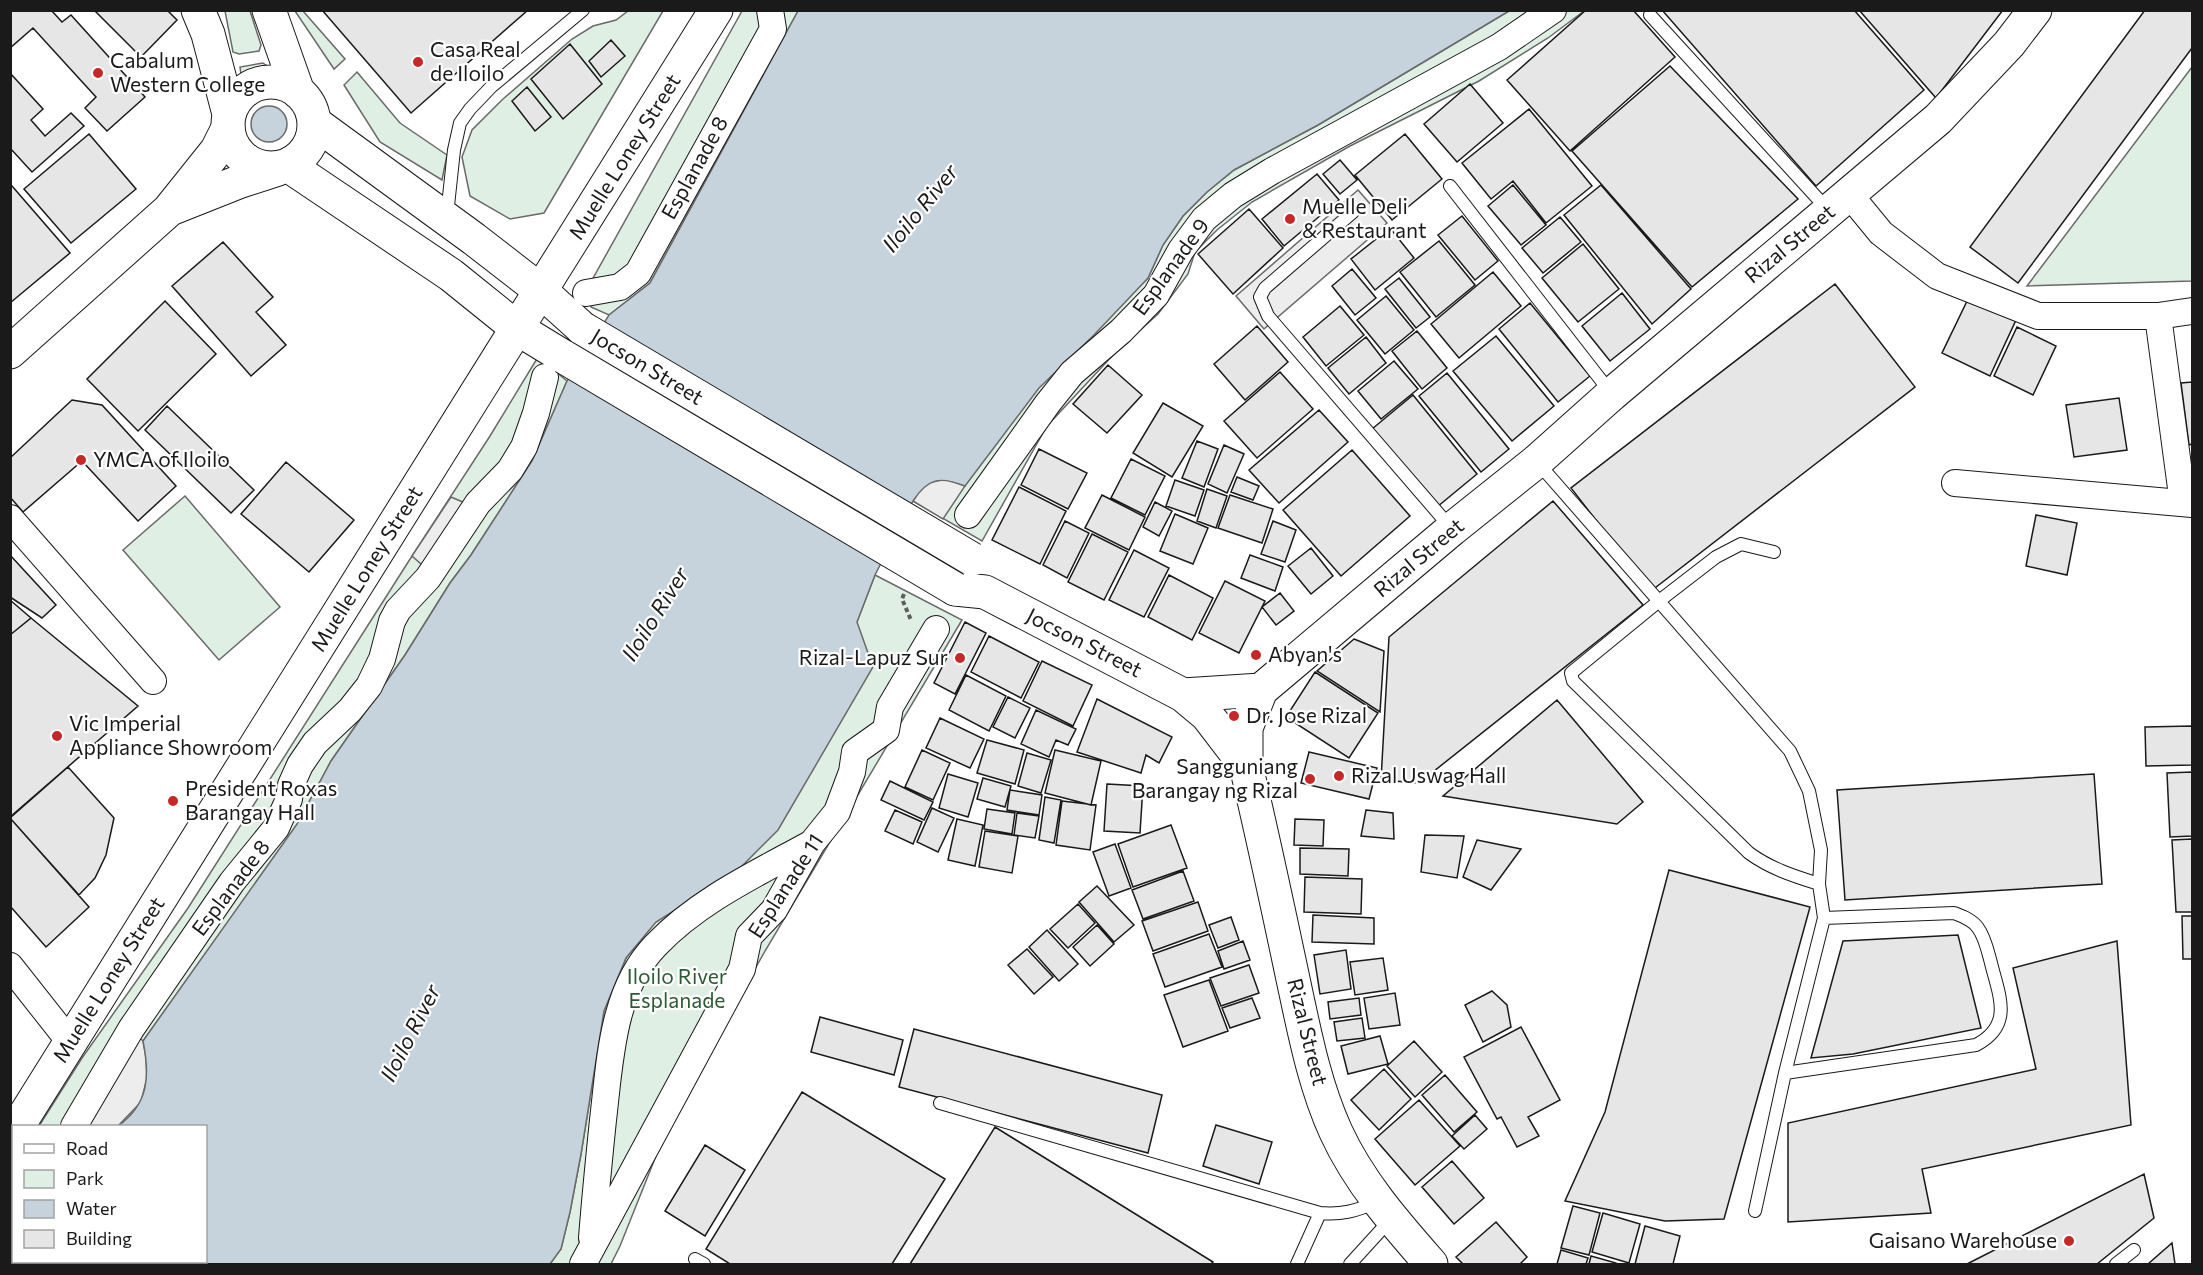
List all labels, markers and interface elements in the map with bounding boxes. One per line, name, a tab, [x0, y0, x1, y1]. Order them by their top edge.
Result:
place label: Casa Real de Iloilo	[430, 36, 521, 85]
place label: Cabalum Western College	[110, 47, 265, 96]
marker: Casa Real de Iloilo	[411, 55, 425, 69]
marker: Cabalum Western College	[91, 66, 105, 80]
street label: Muelle Loney Street	[563, 69, 685, 244]
street label: Esplanade 8	[655, 111, 732, 223]
water label: Iloilo River	[876, 157, 964, 257]
place label: Muelle Deli & Restaurant	[1302, 193, 1427, 242]
street label: Rizal Street	[1739, 198, 1839, 288]
marker: Muelle Deli & Restaurant	[1283, 212, 1297, 226]
street label: Esplanade 9	[1126, 213, 1213, 319]
street label: Jocson Street	[587, 322, 708, 409]
place label: YMCA of Iloilo	[93, 446, 230, 471]
marker: YMCA of Iloilo	[74, 453, 88, 467]
street label: Muelle Loney Street	[305, 481, 427, 656]
street label: Rizal Street	[1368, 512, 1468, 602]
water label: Iloilo River	[615, 561, 695, 666]
street label: Jocson Street	[1023, 602, 1147, 682]
place label: Abyan's	[1268, 641, 1342, 666]
place label: Rizal-Lapuz Sur	[799, 644, 948, 669]
marker: Abyan's	[1249, 648, 1263, 662]
marker: Rizal-Lapuz Sur	[953, 651, 967, 665]
place label: Dr. Jose Rizal	[1246, 702, 1367, 727]
marker: Dr. Jose Rizal	[1227, 709, 1241, 723]
place label: Vic Imperial Appliance Showroom	[69, 710, 272, 759]
marker: Vic Imperial Appliance Showroom	[50, 729, 64, 743]
place label: Sangguniang Barangay ng Rizal	[1132, 753, 1298, 802]
place label: Rizal Uswag Hall	[1351, 762, 1506, 787]
marker: Rizal Uswag Hall	[1332, 769, 1346, 783]
marker: Sangguniang Barangay ng Rizal	[1303, 772, 1317, 786]
place label: President Roxas Barangay Hall	[185, 775, 337, 824]
marker: President Roxas Barangay Hall	[166, 794, 180, 808]
street label: Esplanade 11	[742, 829, 828, 942]
street label: Esplanade 8	[186, 834, 274, 940]
street label: Muelle Loney Street	[47, 892, 169, 1067]
park label: Iloilo River Esplanade	[627, 963, 727, 1012]
street label: Rizal Street	[1283, 975, 1334, 1088]
water label: Iloilo River	[374, 979, 446, 1086]
legend	[12, 1125, 207, 1263]
text: Road	[66, 1137, 108, 1159]
text: Park	[66, 1167, 104, 1189]
text: Water	[66, 1197, 117, 1219]
text: Building	[66, 1227, 132, 1249]
place label: Gaisano Warehouse	[1869, 1227, 2057, 1252]
marker: Gaisano Warehouse	[2062, 1234, 2076, 1248]

